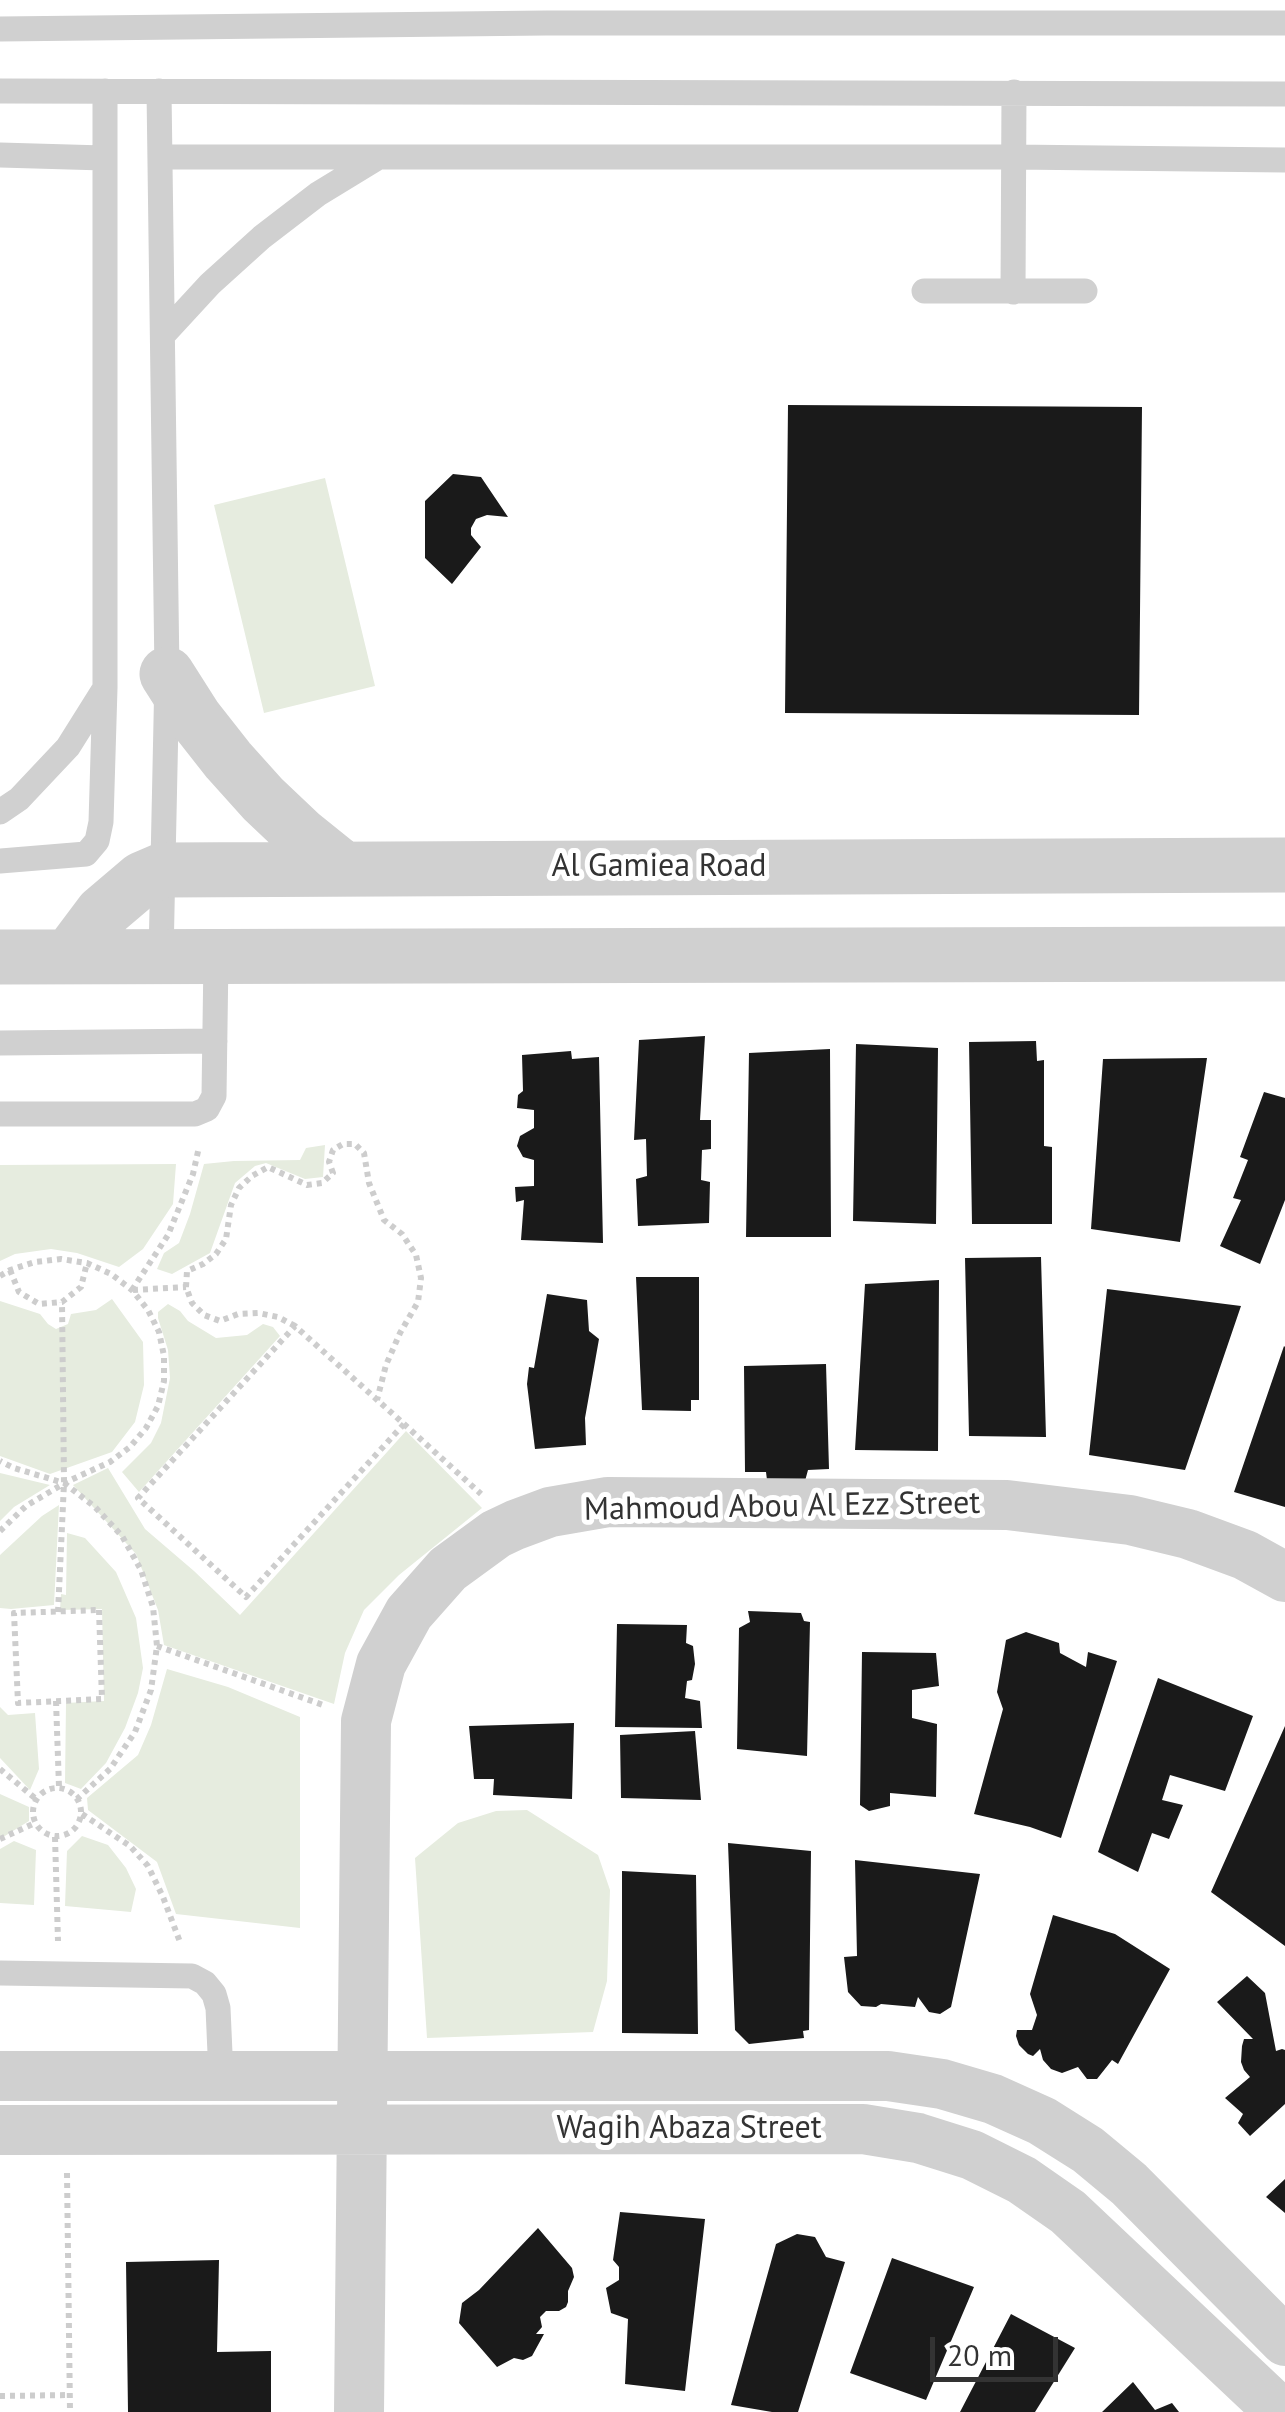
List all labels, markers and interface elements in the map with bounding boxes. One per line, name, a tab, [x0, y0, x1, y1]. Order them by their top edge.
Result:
street label: Al Gamiea Road	[551, 848, 767, 886]
street label: Mahmoud Abou Al Ezz Street	[583, 1484, 981, 1530]
street label: Wagih Abaza Street	[556, 2110, 822, 2148]
scale bar	[935, 2317, 1062, 2379]
text: 20 m	[947, 2335, 1012, 2374]

